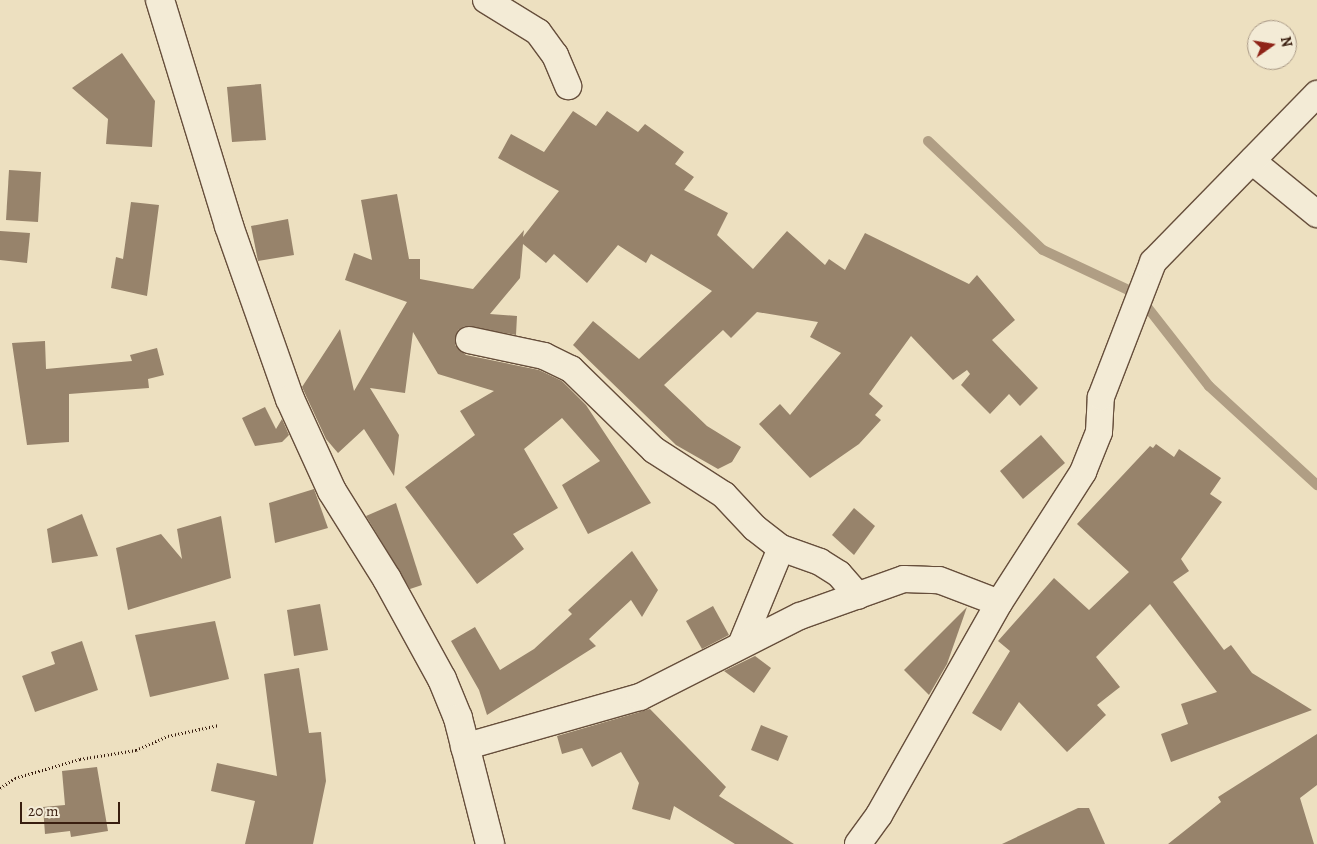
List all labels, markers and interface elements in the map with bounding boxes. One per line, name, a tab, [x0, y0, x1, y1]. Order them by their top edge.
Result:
north arrow	[1247, 20, 1297, 70]
text: N	[1276, 35, 1297, 49]
scale bar	[22, 792, 122, 824]
text: 20 m	[28, 801, 59, 821]

